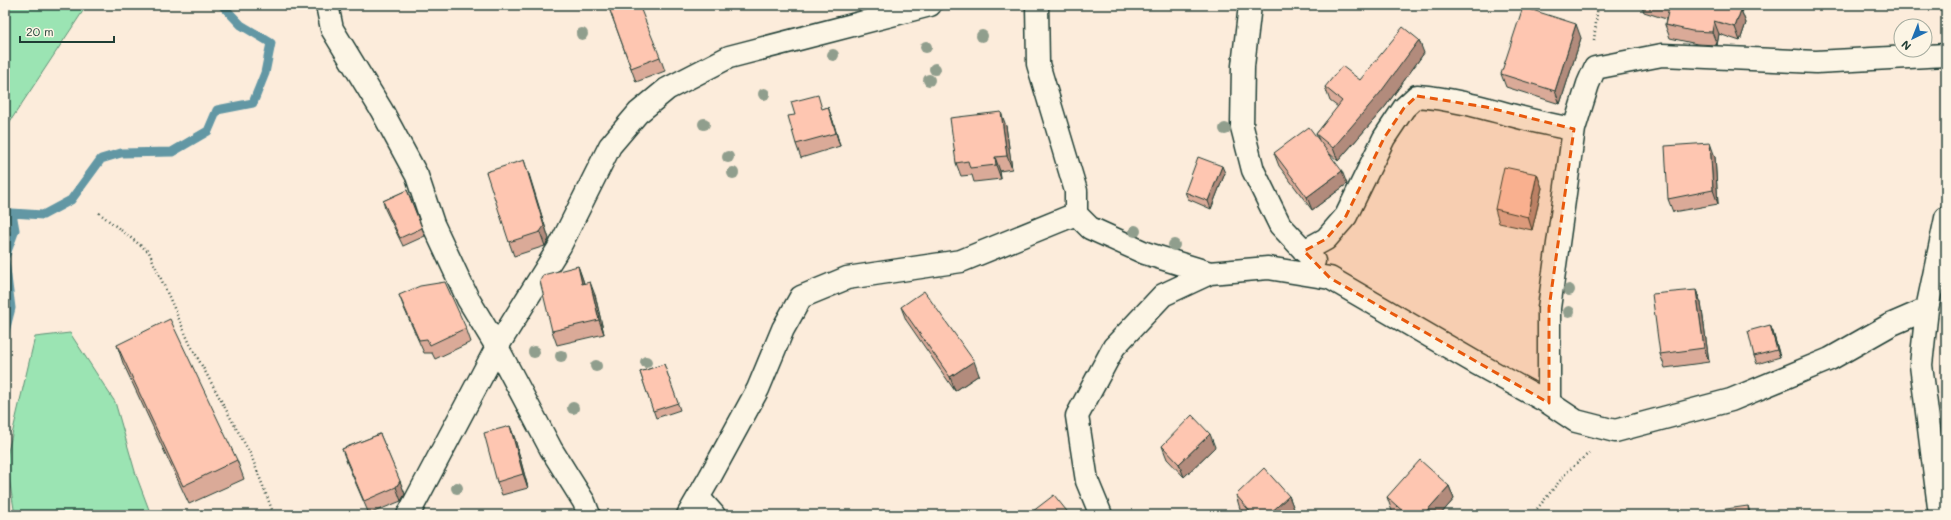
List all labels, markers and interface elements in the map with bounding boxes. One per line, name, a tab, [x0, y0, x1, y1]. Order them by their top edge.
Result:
scale bar	[20, 18, 114, 44]
north arrow	[1893, 18, 1933, 58]
text: 20 m	[26, 23, 54, 39]
text: N	[1898, 37, 1914, 54]

